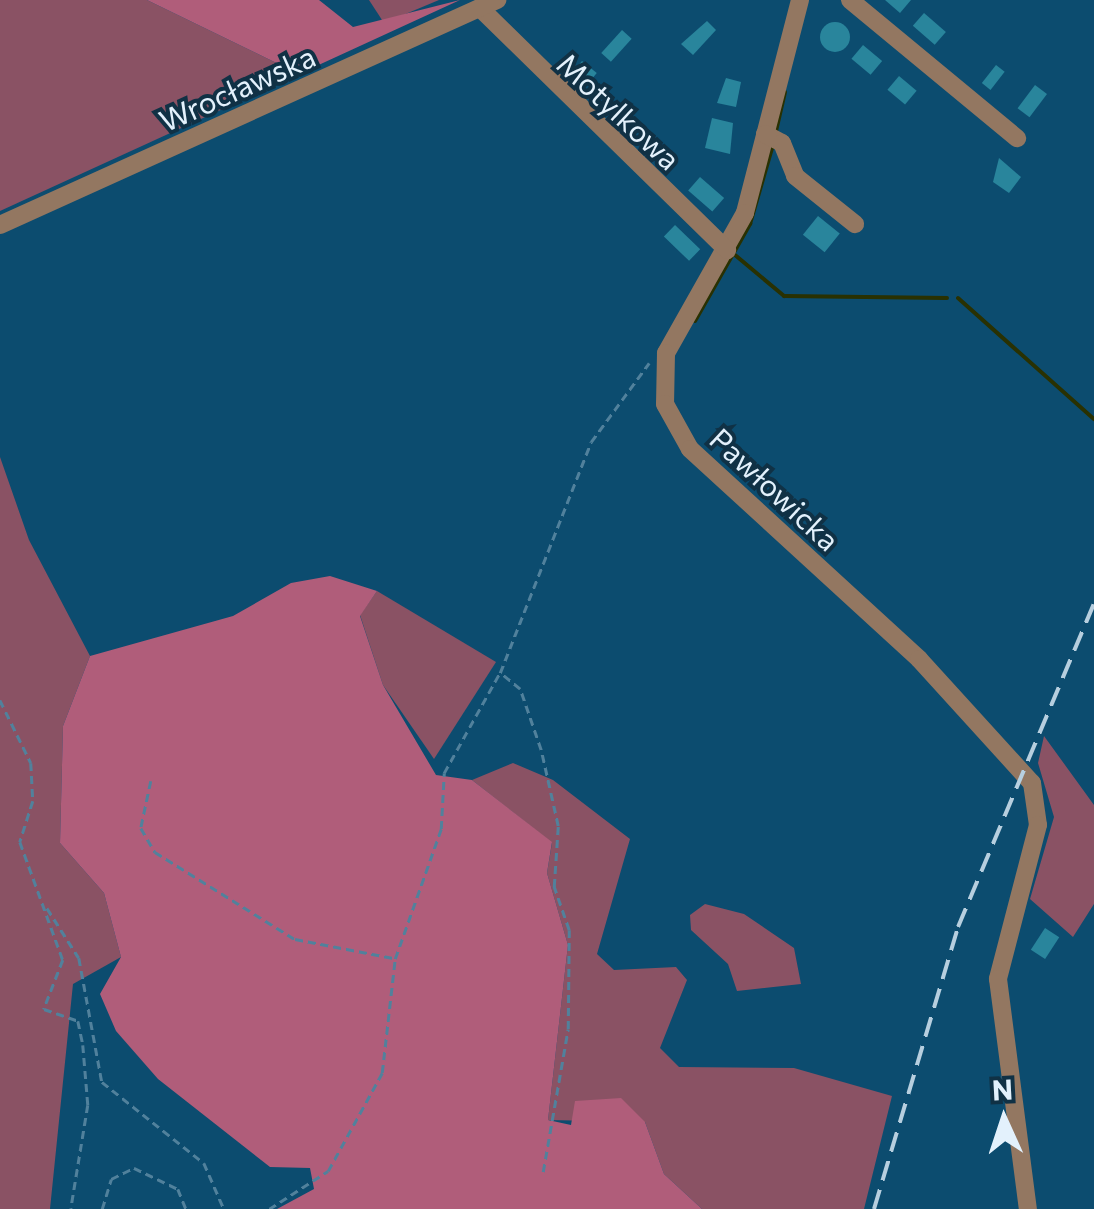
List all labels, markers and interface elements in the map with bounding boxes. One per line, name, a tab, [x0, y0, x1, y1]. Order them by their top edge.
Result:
street label: Wrocławska	[153, 38, 321, 138]
street label: Motylkowa	[550, 45, 688, 177]
street label: Pawłowicka	[703, 420, 847, 558]
north arrow	[954, 1069, 1054, 1169]
text: N	[991, 1072, 1014, 1107]

